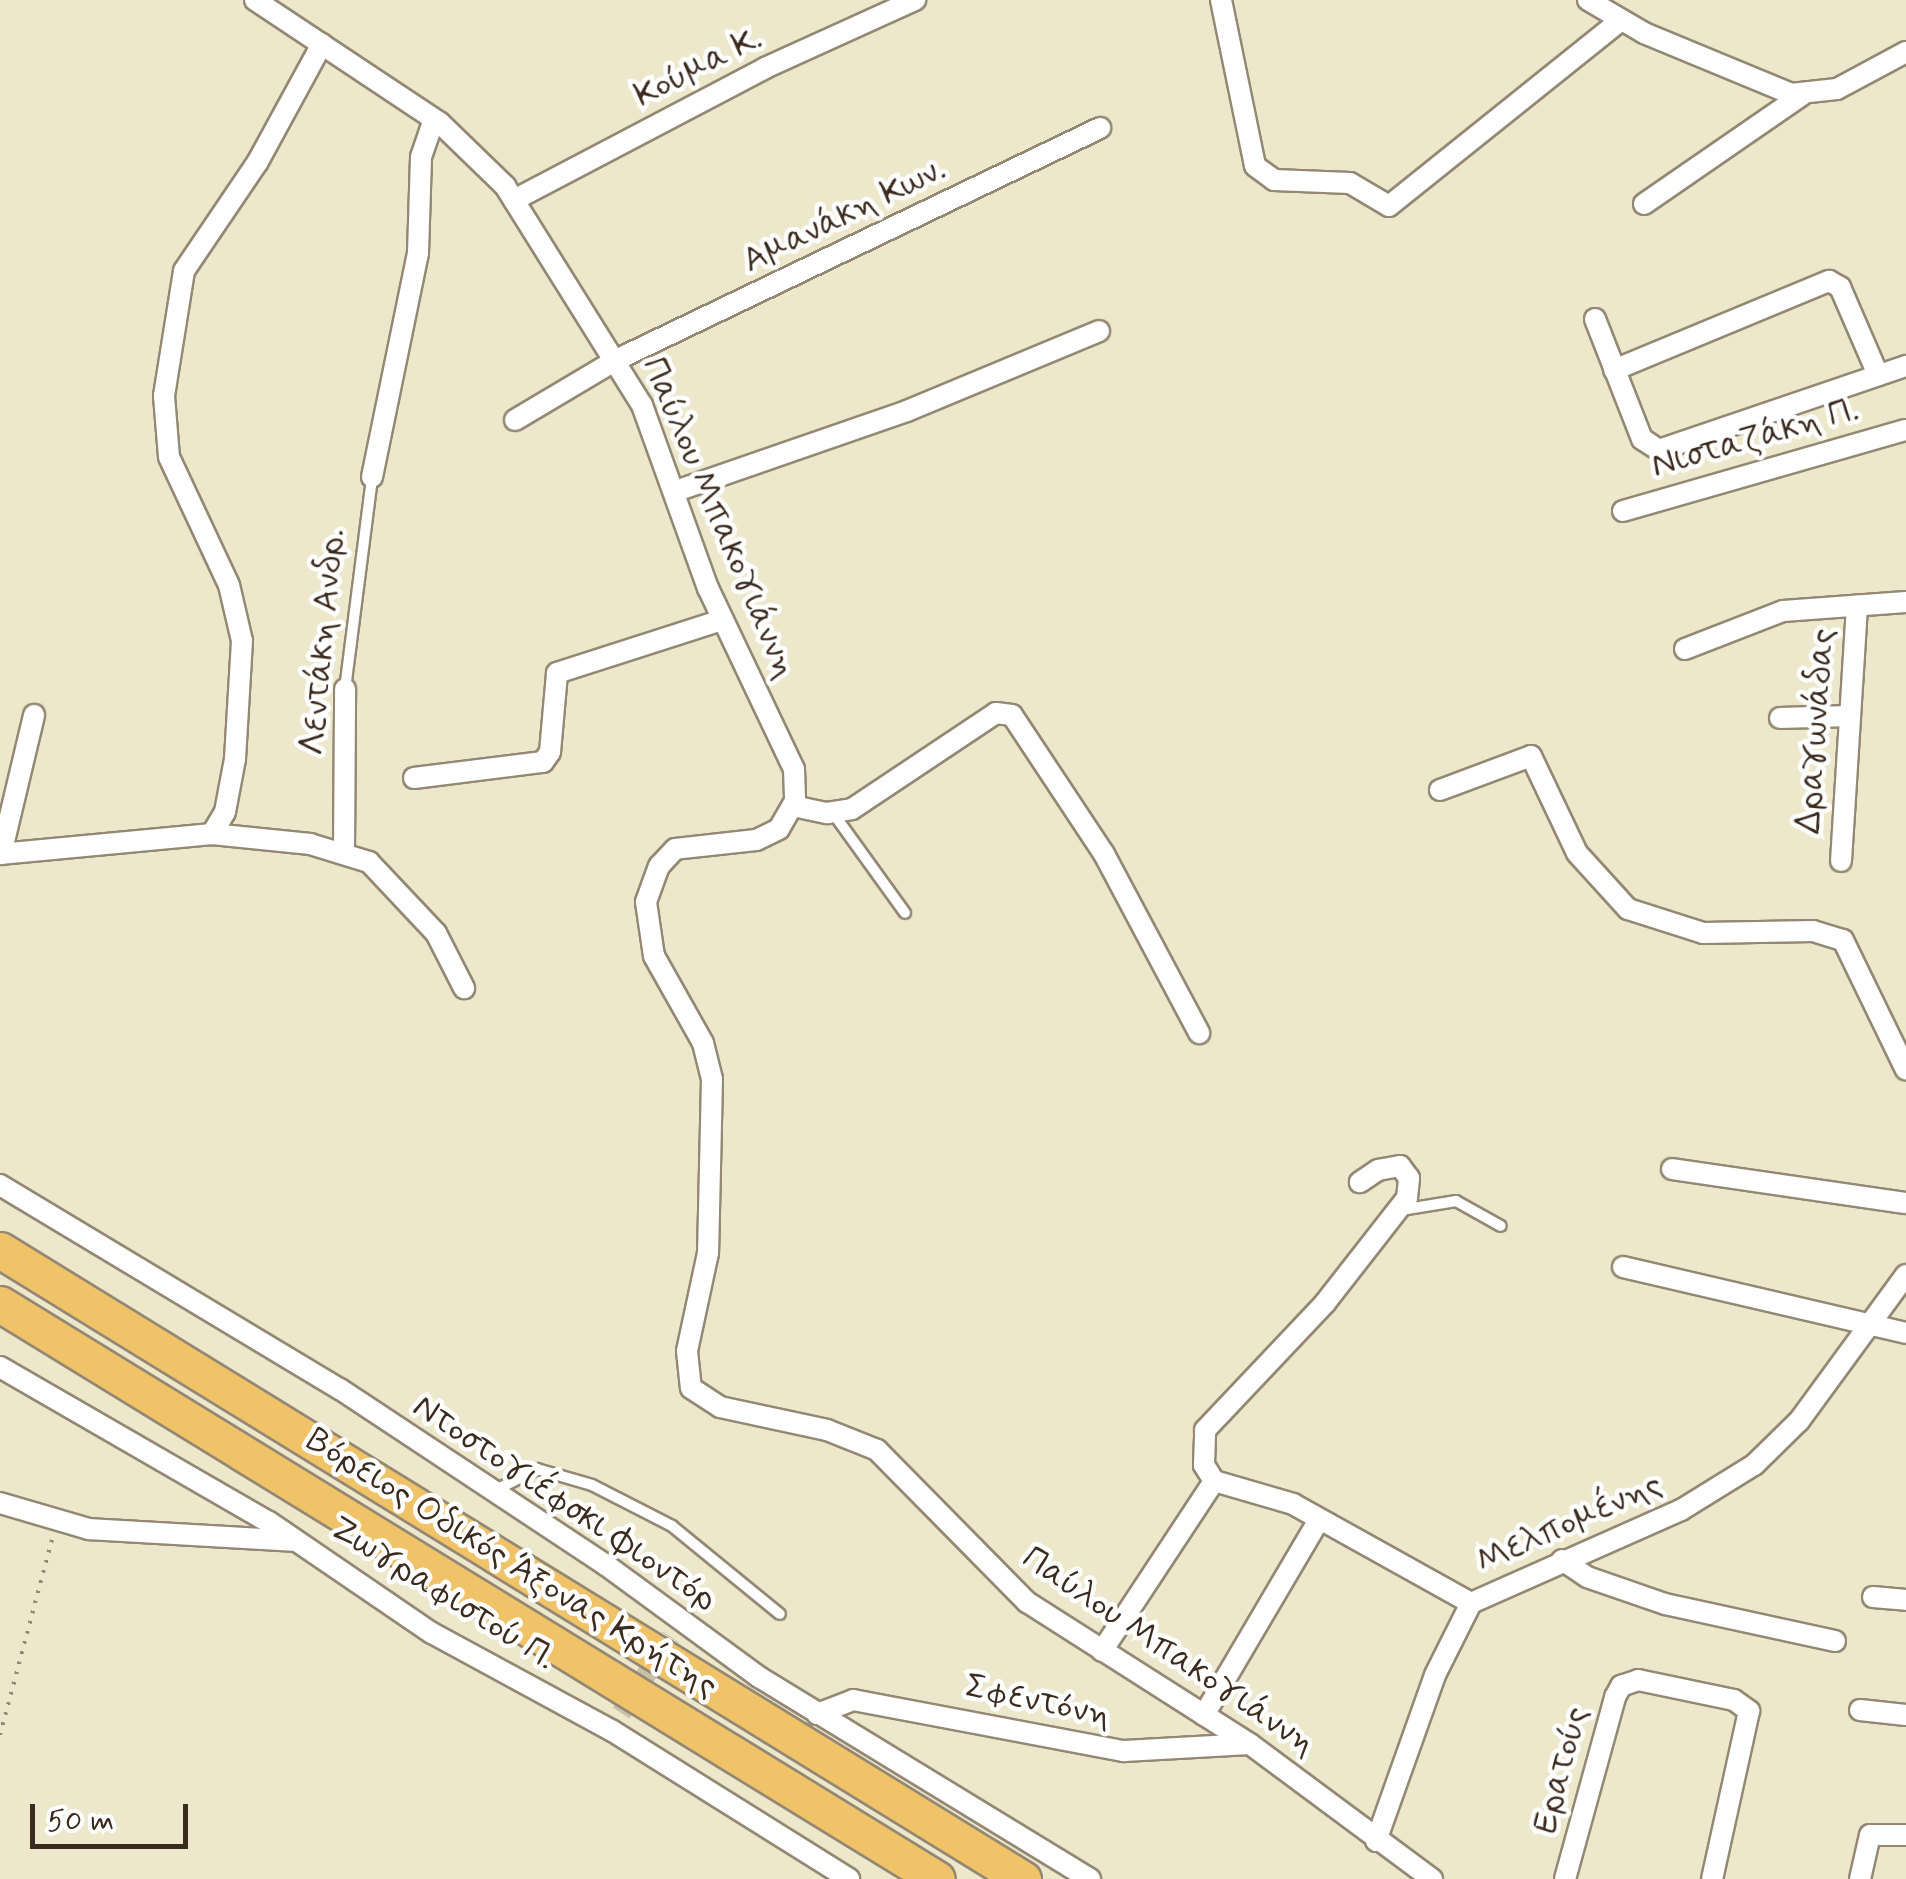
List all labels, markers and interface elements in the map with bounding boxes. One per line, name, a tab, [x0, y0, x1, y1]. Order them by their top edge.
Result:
street label: Κούμα Κ.	[627, 17, 769, 117]
street label: Αμανάκη Κων.	[736, 148, 952, 282]
street label: Παύλου Μπακογιάννη	[632, 351, 806, 685]
street label: Νισταζάκη Π.	[1647, 388, 1863, 488]
street label: Λεντάκη Ανδρ.	[292, 527, 354, 757]
street label: Δραγωνάδας	[1788, 627, 1844, 835]
street label: Ντοστογιέφσκι Φιοντόρ	[405, 1385, 725, 1621]
street label: Βόρειος Οδικός Άξονας Κρήτης	[299, 1419, 725, 1707]
street label: Μελπομένης	[1470, 1463, 1668, 1583]
street label: Ζωγραφιστού Π.	[322, 1507, 564, 1679]
street label: Παύλου Μπακογιάννη	[1014, 1537, 1324, 1765]
street label: Σφεντόνη	[961, 1665, 1115, 1737]
street label: Ερατούς	[1524, 1702, 1598, 1838]
scale bar	[35, 1784, 192, 1846]
text: 50 m	[47, 1802, 114, 1841]

